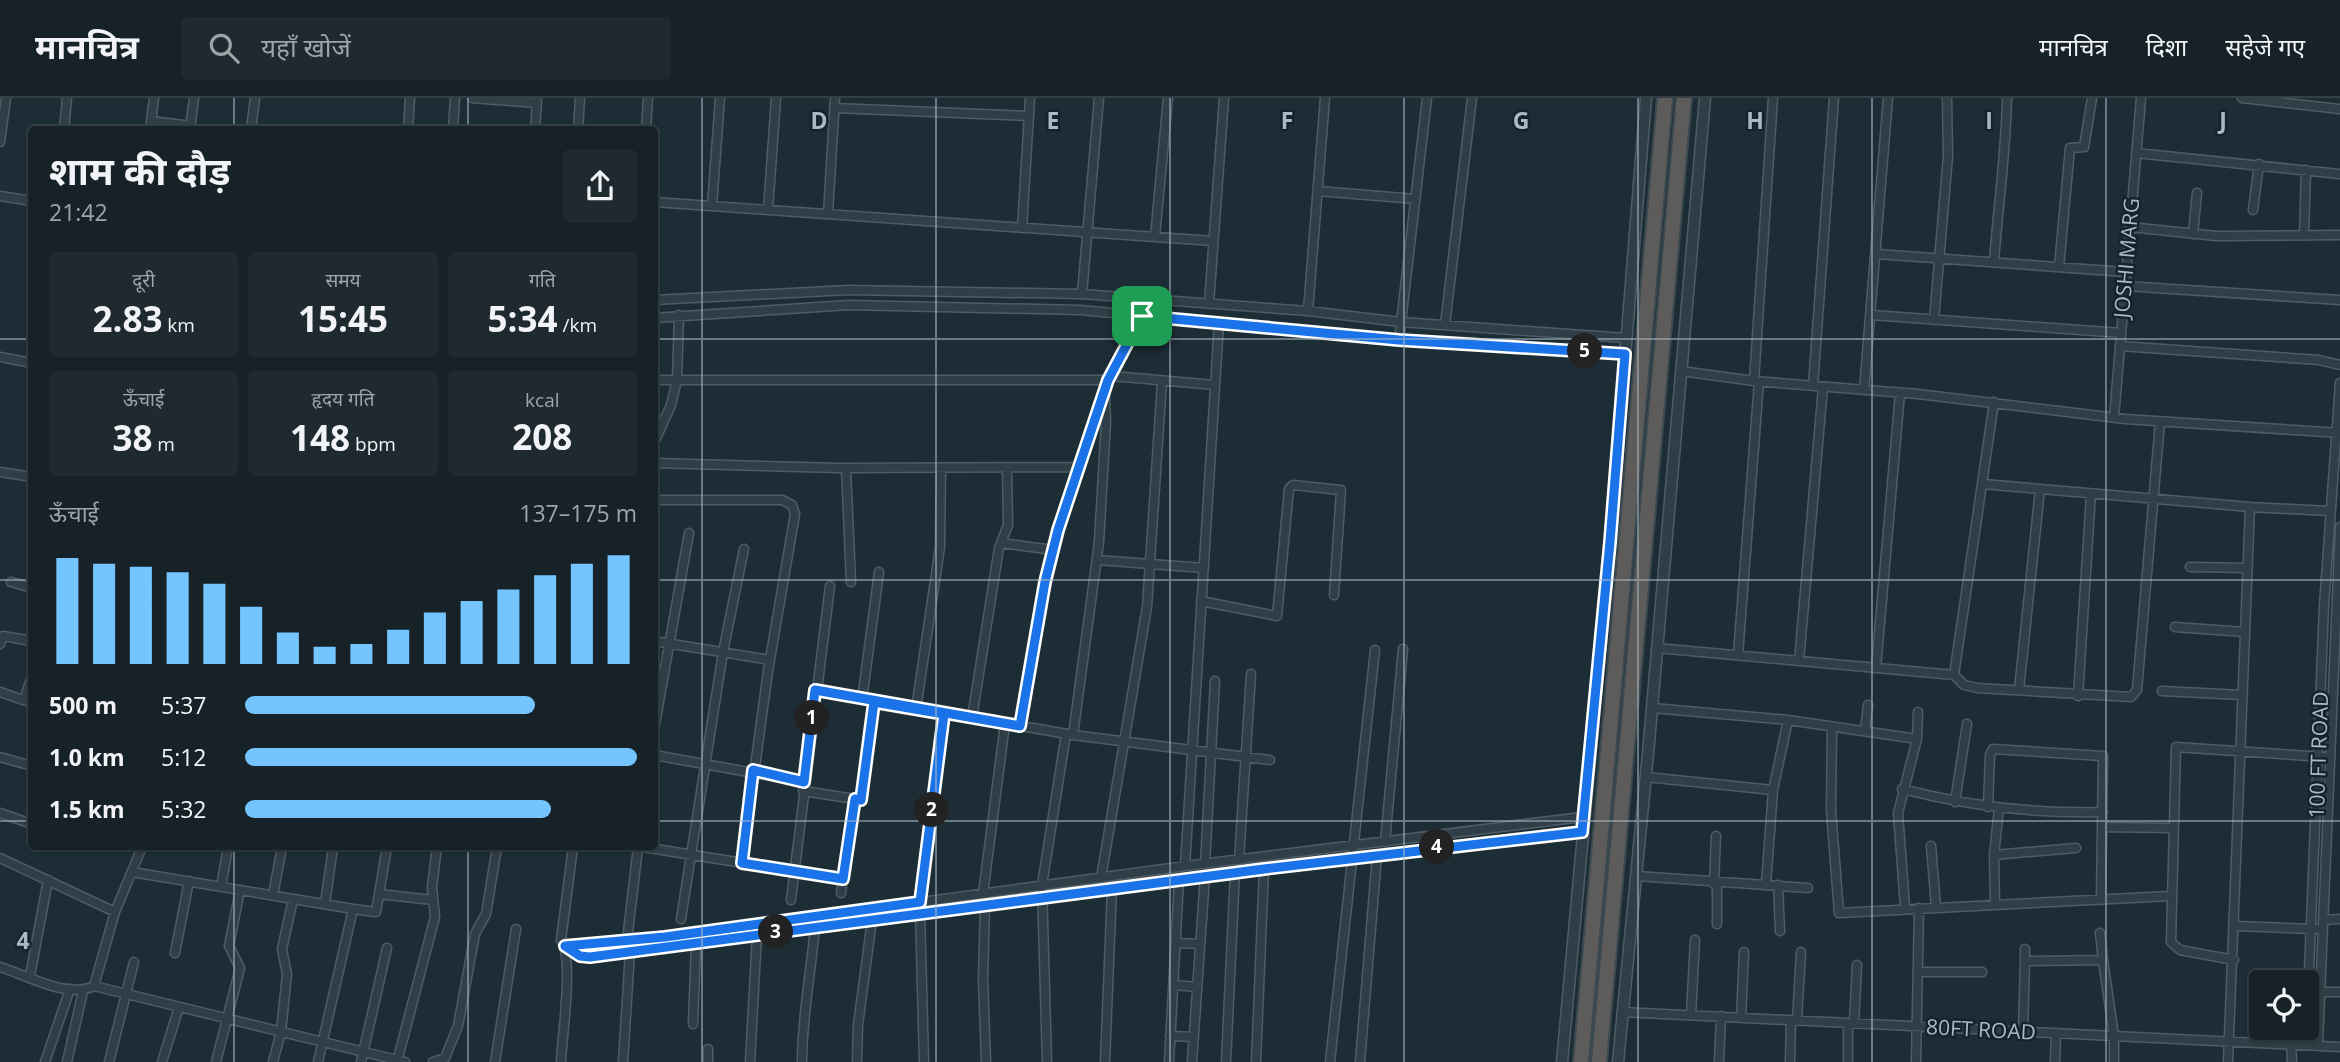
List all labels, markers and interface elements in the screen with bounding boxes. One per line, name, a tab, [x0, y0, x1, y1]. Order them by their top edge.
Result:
search box	[181, 17, 671, 80]
text: मानचित्र	[35, 24, 139, 69]
icon: search	[205, 29, 243, 67]
text: यहाँ खोजें	[261, 29, 351, 65]
text: मानचित्र	[2039, 30, 2108, 63]
text: दिशा	[2146, 30, 2187, 63]
text: सहेजे गए	[2225, 30, 2305, 63]
text: D	[810, 104, 828, 136]
text: E	[1047, 104, 1059, 136]
text: F	[1281, 104, 1293, 136]
text: G	[1513, 104, 1529, 136]
text: H	[1746, 104, 1764, 136]
text: I	[1985, 104, 1993, 136]
text: J	[2217, 104, 2227, 136]
text: शाम की दौड़	[49, 144, 230, 196]
button: share	[563, 149, 637, 223]
text: 21:42	[49, 196, 108, 228]
street label: JOSHI MARG	[2107, 197, 2145, 321]
text: दूरी	[132, 267, 155, 293]
text: समय	[325, 267, 361, 293]
text: गति	[529, 267, 556, 293]
pin	[1112, 286, 1172, 346]
text: 2.83	[92, 295, 162, 342]
text: 15:45	[298, 295, 388, 342]
text: 5:34	[488, 295, 558, 342]
icon: arrive	[1123, 297, 1161, 335]
text: km	[162, 312, 195, 338]
text: /km	[558, 312, 597, 338]
pin: 5	[1568, 334, 1602, 368]
text: 5	[1579, 337, 1590, 363]
text: ऊँचाई	[123, 386, 164, 412]
text: हृदय गति	[312, 386, 374, 412]
text: kcal	[525, 387, 560, 413]
text: 208	[512, 413, 572, 460]
text: 38	[112, 414, 152, 461]
text: 148	[290, 414, 350, 461]
text: m	[152, 431, 175, 457]
text: bpm	[350, 431, 396, 457]
text: ऊँचाई	[49, 497, 99, 529]
text: 137–175 m	[519, 497, 637, 529]
text: 500 m	[49, 689, 117, 721]
text: 5:37	[161, 689, 207, 721]
street label: 100 FT ROAD	[2302, 691, 2334, 819]
pin: 1	[794, 700, 830, 736]
text: 1	[806, 704, 817, 730]
text: 1.0 km	[49, 741, 125, 773]
text: 5:12	[161, 741, 207, 773]
pin: 2	[914, 792, 950, 828]
text: 1.5 km	[49, 793, 125, 825]
text: 5:32	[161, 793, 207, 825]
text: 2	[926, 796, 937, 822]
pin: 4	[1420, 830, 1454, 864]
text: 4	[1431, 833, 1442, 859]
pin: 3	[758, 914, 794, 950]
text: 3	[770, 918, 781, 944]
text: 4	[16, 924, 30, 956]
map controls	[2249, 970, 2319, 1040]
button: locate	[2249, 970, 2319, 1040]
street label: 80FT ROAD	[1926, 1012, 2037, 1046]

